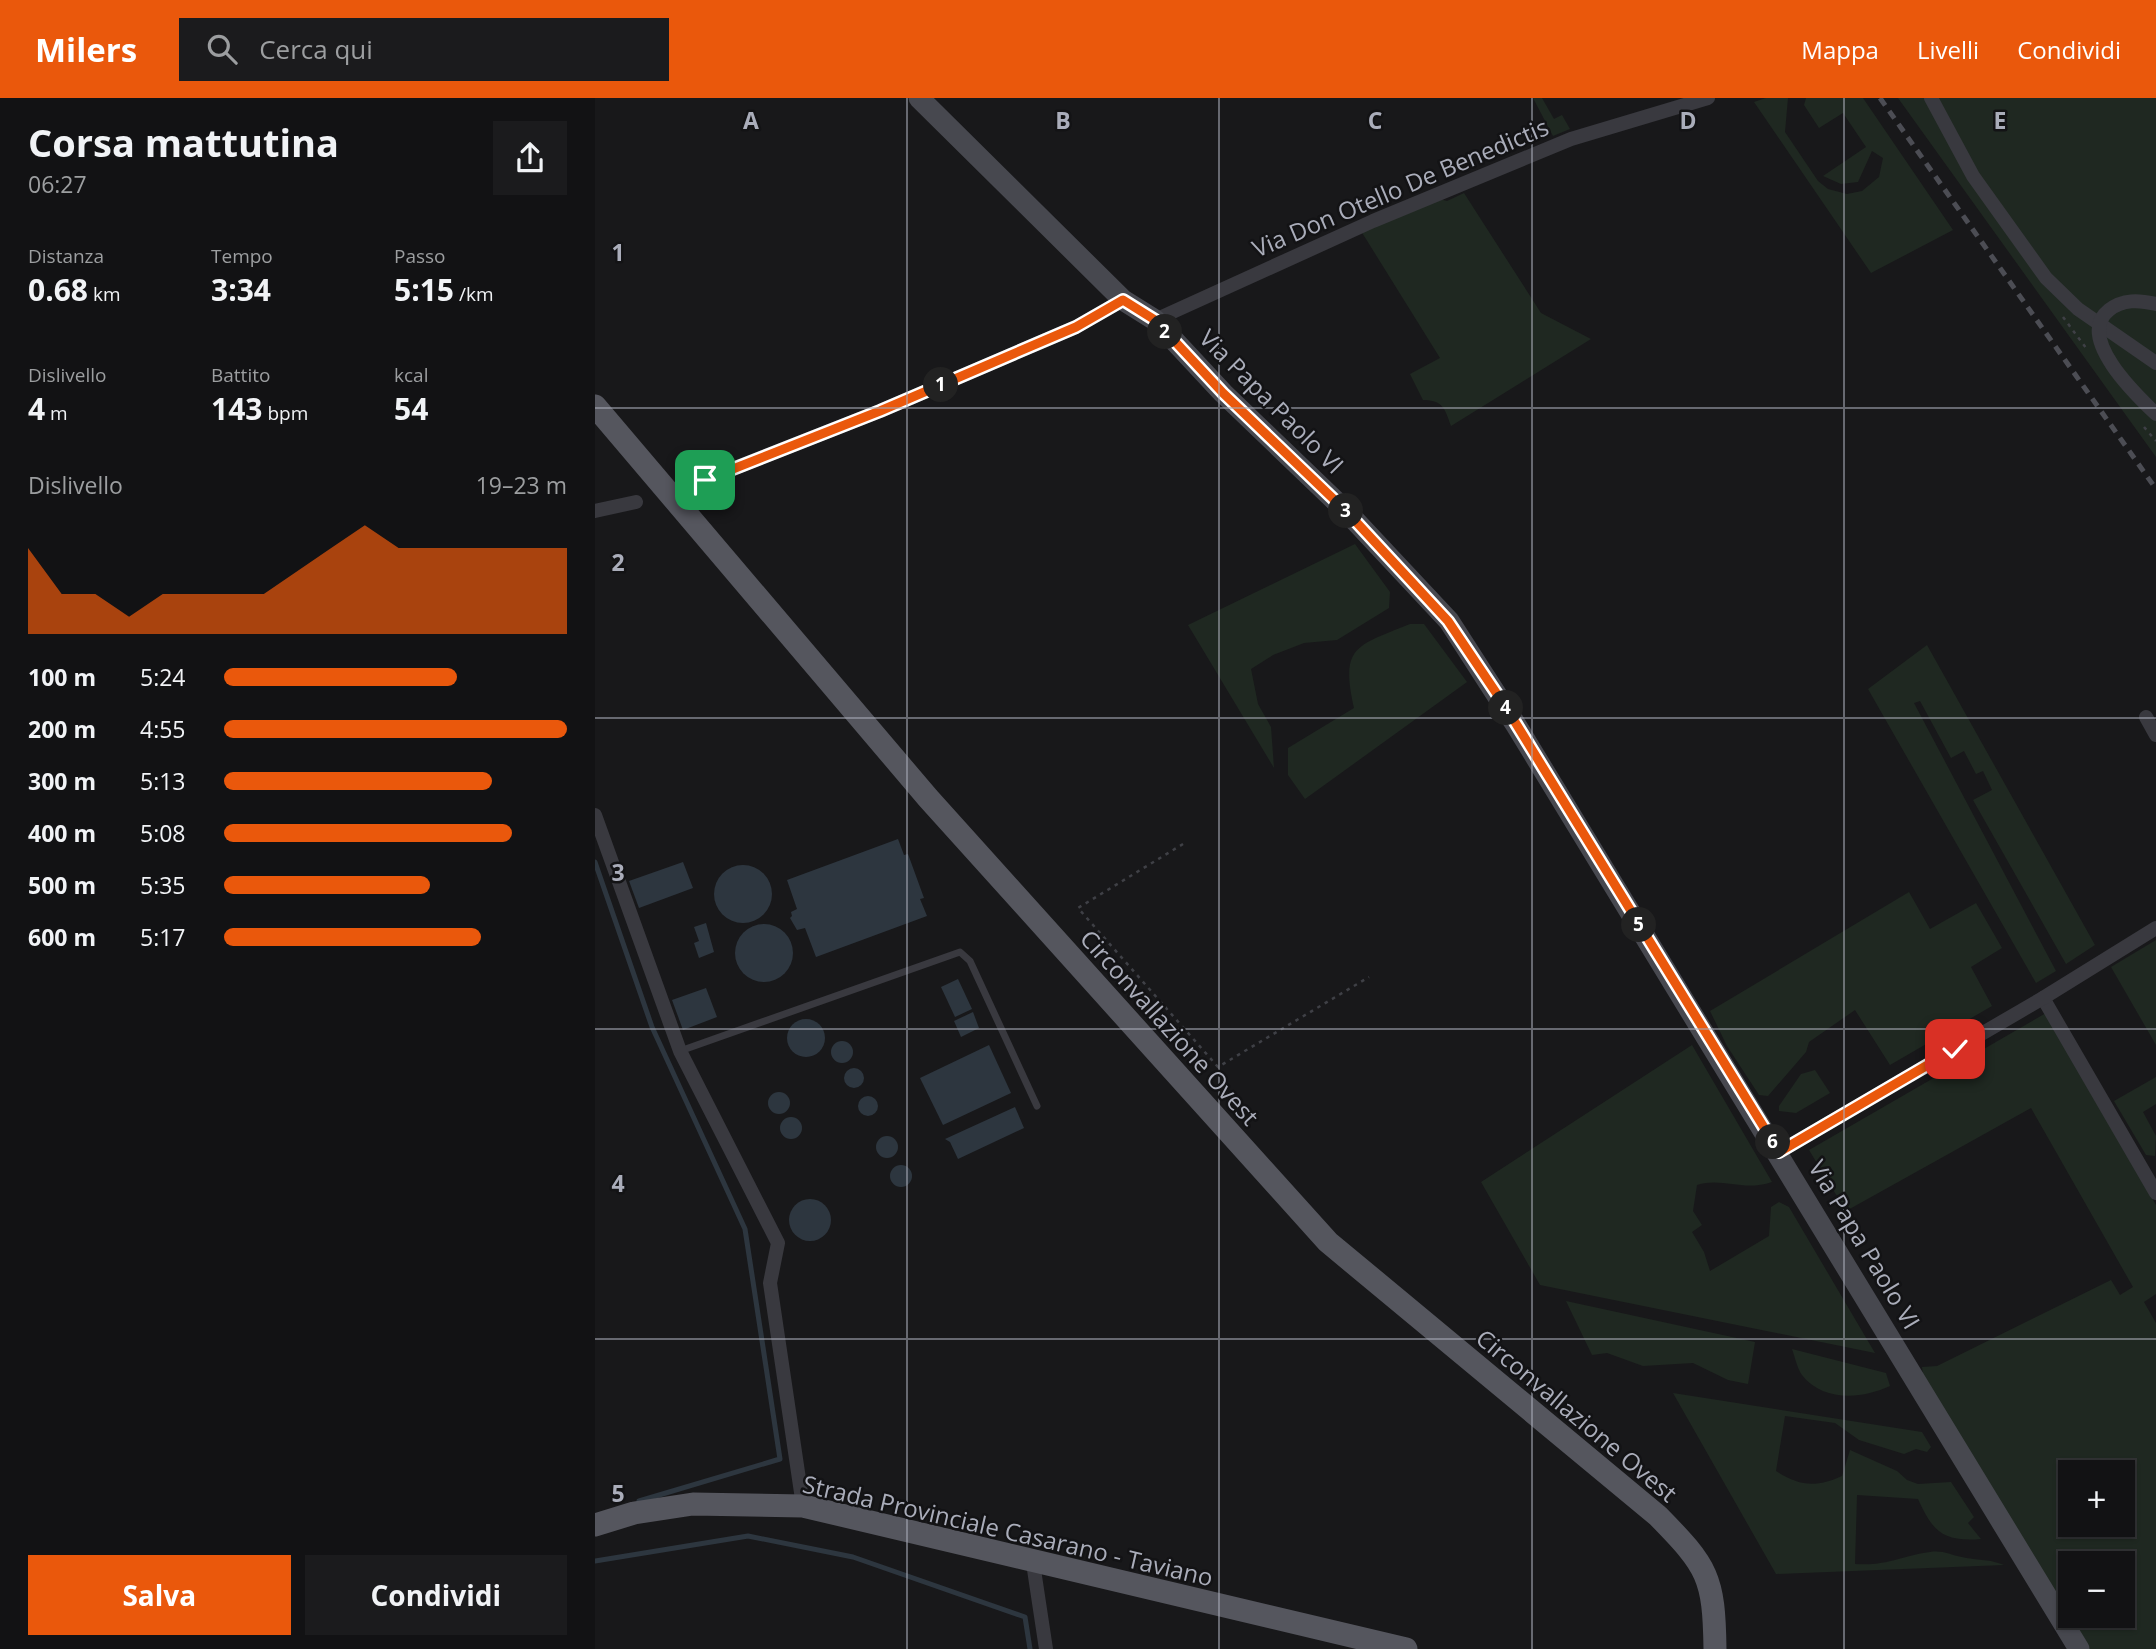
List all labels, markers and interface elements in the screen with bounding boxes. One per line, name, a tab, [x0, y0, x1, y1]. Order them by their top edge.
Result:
search box	[179, 18, 669, 81]
text: Milers	[35, 27, 137, 72]
icon: search	[203, 30, 241, 68]
text: Cerca qui	[259, 31, 373, 67]
text: Mappa	[1801, 33, 1879, 66]
text: Livelli	[1917, 33, 1979, 66]
text: Condividi	[2017, 33, 2121, 66]
text: A	[743, 104, 759, 136]
text: B	[1055, 104, 1071, 136]
text: C	[1368, 104, 1382, 136]
text: D	[1679, 104, 1697, 136]
text: E	[1994, 104, 2006, 136]
street label: Via Don Otello De Benedictis	[1247, 110, 1553, 264]
text: Corsa mattutina	[28, 116, 339, 168]
button: share	[493, 121, 567, 195]
text: 06:27	[28, 168, 87, 200]
text: 1	[611, 236, 625, 268]
text: Distanza	[28, 243, 104, 269]
text: Tempo	[211, 243, 273, 269]
text: Passo	[394, 243, 446, 269]
text: 0.68	[28, 269, 88, 310]
text: 3:34	[211, 269, 271, 310]
text: 5:15	[394, 269, 454, 310]
text: km	[88, 281, 121, 307]
text: /km	[454, 281, 494, 307]
pin: 2	[1147, 314, 1183, 350]
text: 2	[1159, 318, 1170, 344]
street label: Via Papa Paolo VI	[1192, 321, 1352, 481]
text: Dislivello	[28, 362, 106, 388]
text: Battito	[211, 362, 270, 388]
text: kcal	[394, 362, 428, 388]
pin: 1	[923, 368, 959, 402]
text: 1	[935, 371, 946, 397]
text: 4	[28, 388, 45, 429]
text: 143	[211, 388, 262, 429]
text: 54	[394, 388, 428, 429]
text: m	[45, 400, 68, 426]
text: bpm	[262, 400, 308, 426]
pin	[675, 450, 735, 510]
icon: arrive	[686, 461, 724, 499]
text: Dislivello	[28, 469, 123, 501]
text: 19–23 m	[476, 469, 567, 501]
pin: 3	[1329, 494, 1363, 528]
text: 3	[1340, 497, 1351, 523]
text: 2	[611, 546, 625, 578]
text: 100 m	[28, 661, 96, 693]
text: 5:24	[140, 661, 186, 693]
pin: 4	[1489, 690, 1523, 726]
text: 4	[1500, 694, 1511, 720]
text: 200 m	[28, 713, 96, 745]
text: 4:55	[140, 713, 186, 745]
text: 300 m	[28, 765, 96, 797]
text: 5:13	[140, 765, 186, 797]
text: 400 m	[28, 817, 96, 849]
text: 5:08	[140, 817, 186, 849]
text: 3	[611, 856, 625, 888]
text: 500 m	[28, 869, 96, 901]
text: 5:35	[140, 869, 186, 901]
pin: 5	[1621, 908, 1657, 942]
text: 5	[1633, 911, 1644, 937]
text: 600 m	[28, 921, 96, 953]
text: 5:17	[140, 921, 186, 953]
street label: Circonvallazione Ovest	[1073, 922, 1267, 1132]
pin	[1925, 1019, 1985, 1079]
icon: check	[1936, 1030, 1974, 1068]
pin: 6	[1755, 1124, 1791, 1160]
text: 6	[1767, 1128, 1778, 1154]
street label: Via Papa Paolo VI	[1801, 1153, 1929, 1335]
text: 4	[611, 1167, 625, 1199]
street label: Circonvallazione Ovest	[1470, 1321, 1684, 1509]
map controls	[2058, 1460, 2135, 1628]
button: +	[2058, 1460, 2135, 1537]
street label: Strada Provinciale Casarano - Taviano	[800, 1467, 1216, 1593]
text: 5	[611, 1477, 625, 1509]
button: −	[2058, 1551, 2135, 1628]
button: Salva	[28, 1555, 291, 1635]
button: Condividi	[305, 1555, 567, 1635]

